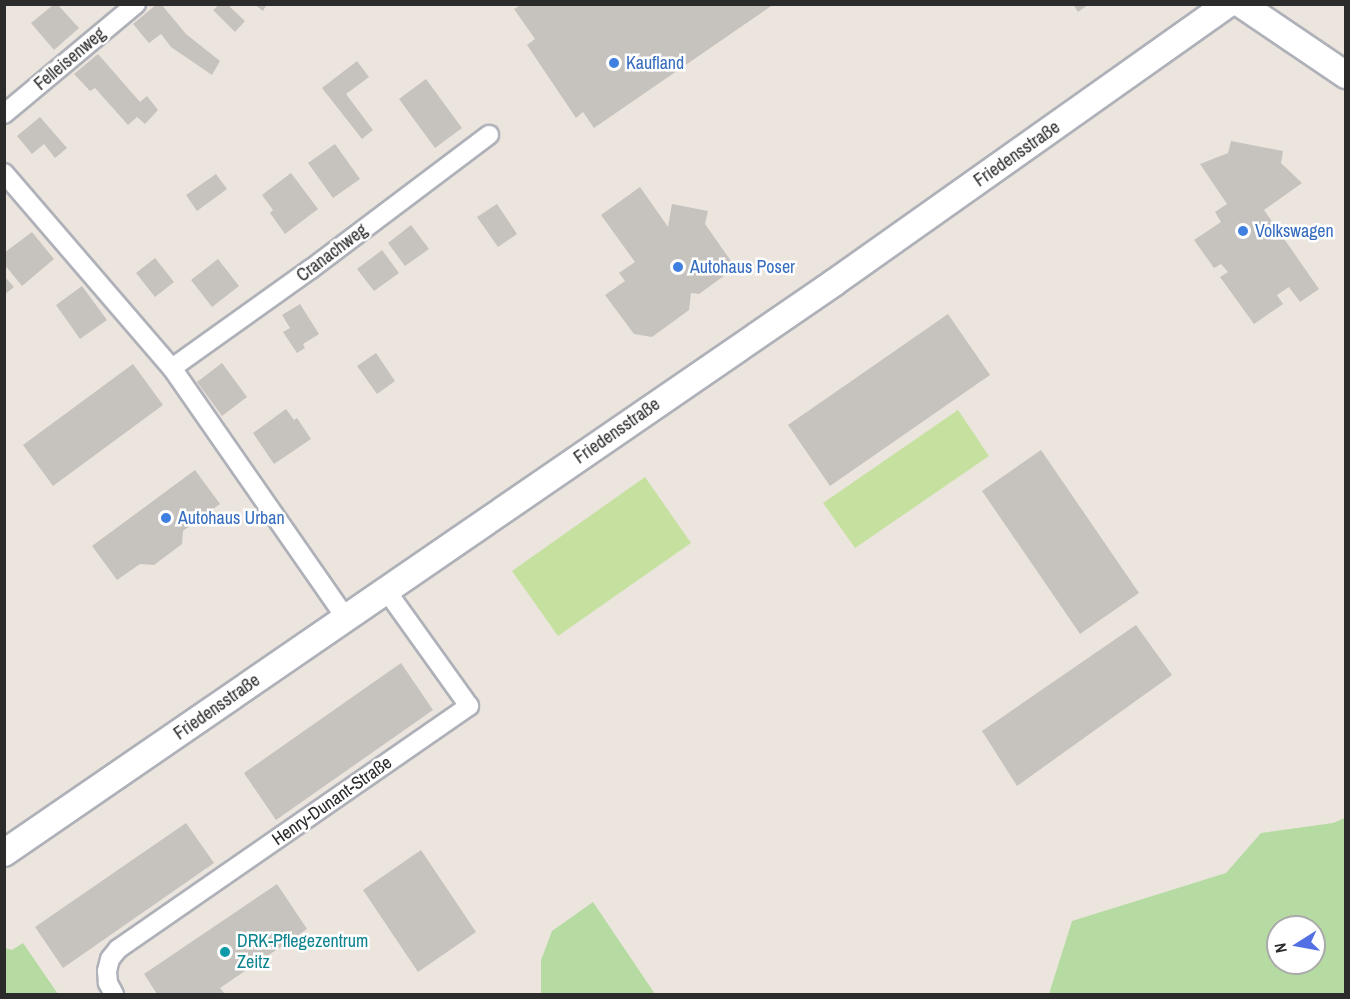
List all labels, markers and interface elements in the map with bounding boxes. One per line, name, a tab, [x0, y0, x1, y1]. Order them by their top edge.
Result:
street label: Felleisenweg	[30, 23, 110, 95]
place label: Kaufland	[626, 52, 684, 74]
marker: Kaufland	[607, 56, 621, 70]
street label: Friedensstraße	[970, 116, 1064, 192]
street label: Cranachweg	[292, 219, 372, 287]
place label: Volkswagen	[1255, 220, 1334, 242]
marker: Volkswagen	[1236, 224, 1250, 238]
place label: Autohaus Poser	[690, 256, 795, 278]
marker: Autohaus Poser	[671, 260, 685, 274]
street label: Friedensstraße	[570, 393, 664, 469]
place label: Autohaus Urban	[178, 507, 285, 529]
marker: Autohaus Urban	[159, 511, 173, 525]
street label: Friedensstraße	[170, 669, 264, 745]
street label: Henry-Dunant-Straße	[268, 752, 396, 850]
north arrow	[1266, 915, 1326, 975]
place label: DRK-Pflegezentrum Zeitz	[237, 931, 368, 974]
text: N	[1269, 941, 1292, 955]
marker: DRK-Pflegezentrum Zeitz	[218, 945, 232, 959]

